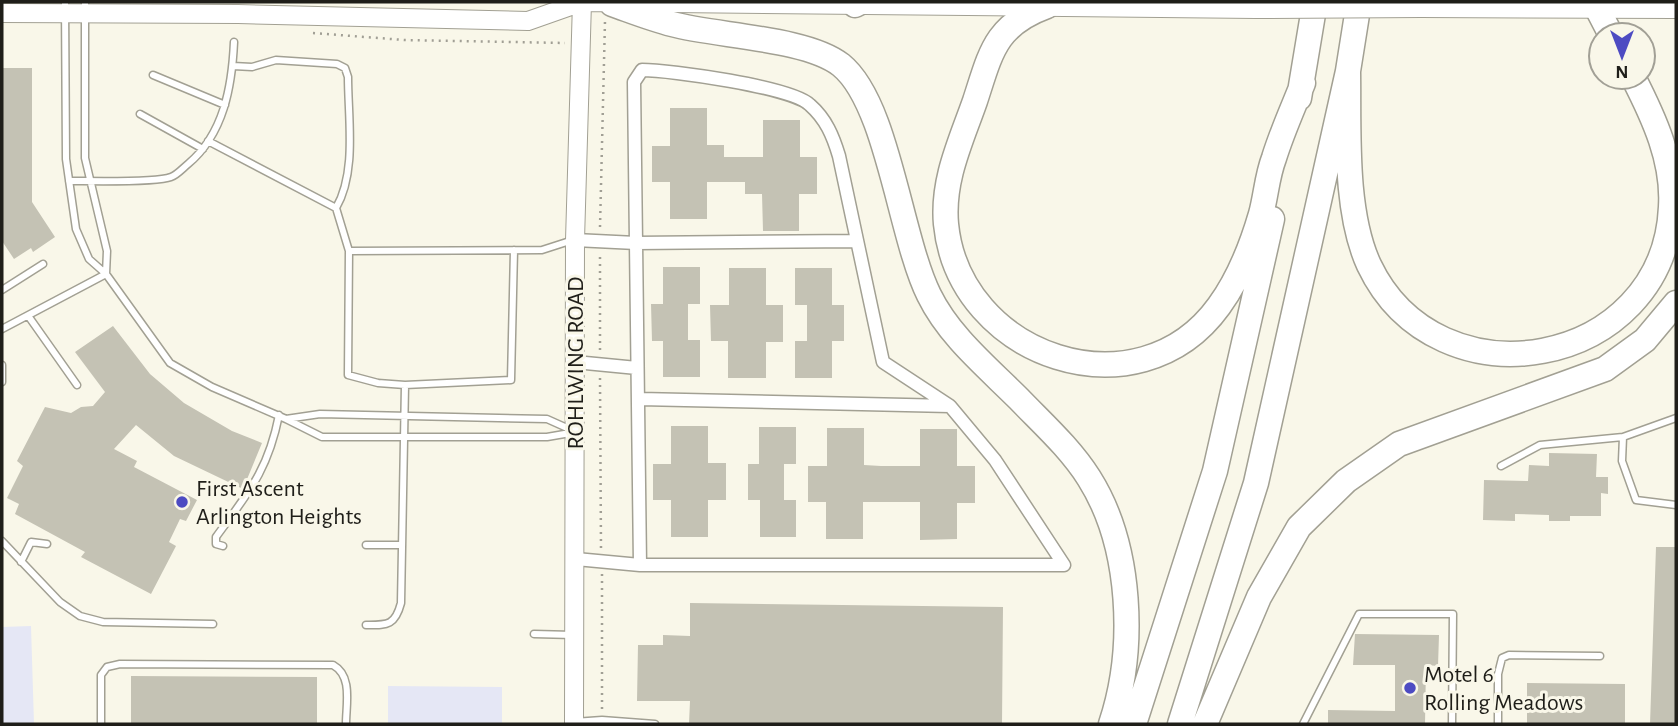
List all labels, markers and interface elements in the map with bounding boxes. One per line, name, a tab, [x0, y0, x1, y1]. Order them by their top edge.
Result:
north arrow	[1587, 21, 1657, 91]
text: N	[1615, 62, 1629, 81]
street label: ROHLWING ROAD	[564, 276, 588, 450]
place label: First Ascent Arlington Heights	[196, 477, 362, 529]
marker: First Ascent Arlington Heights	[174, 494, 190, 510]
place label: Motel 6 Rolling Meadows	[1424, 663, 1583, 715]
marker: Motel 6 Rolling Meadows	[1402, 680, 1418, 696]

